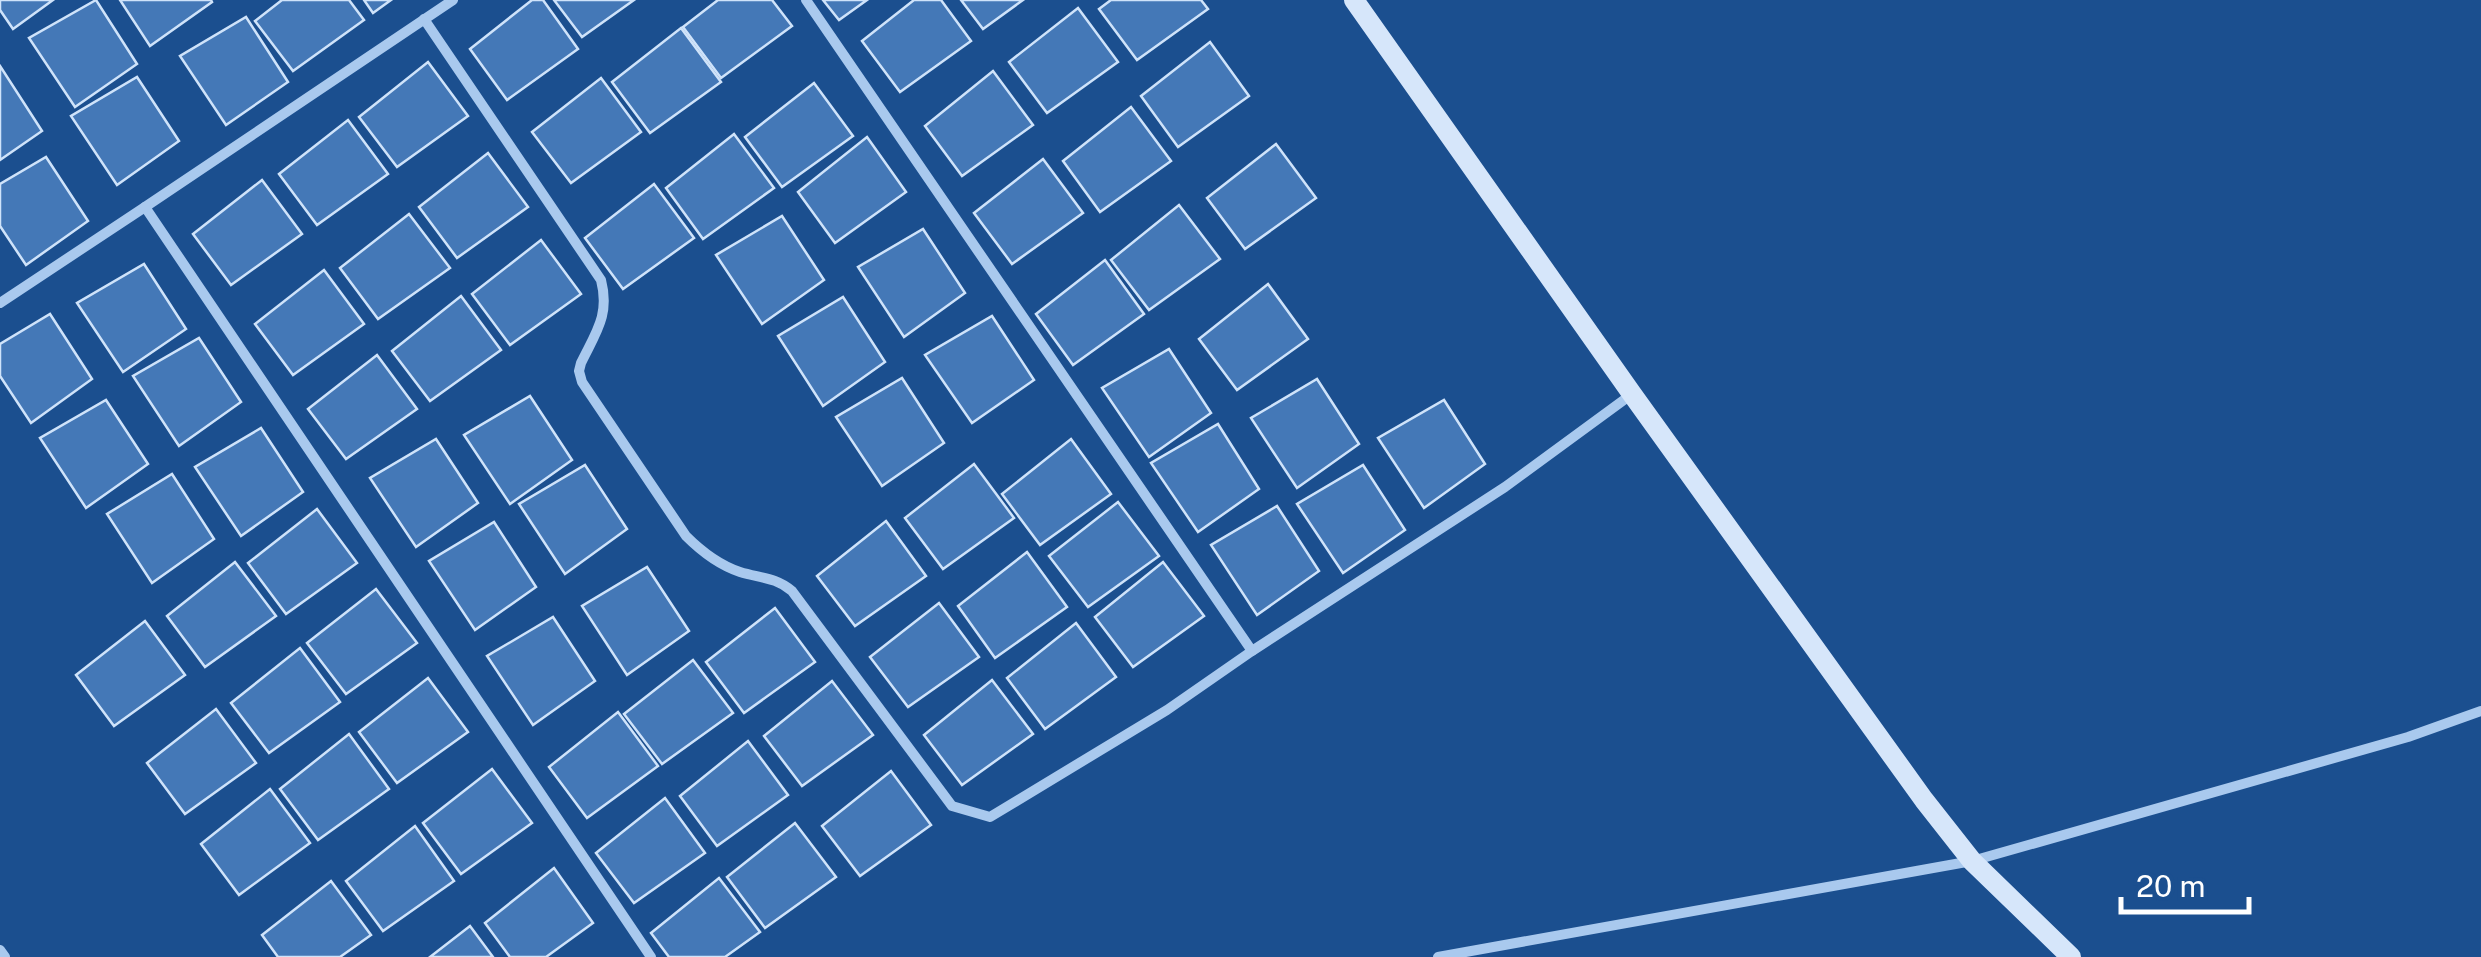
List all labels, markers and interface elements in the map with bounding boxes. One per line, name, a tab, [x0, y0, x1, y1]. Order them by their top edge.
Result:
scale bar	[2121, 852, 2248, 914]
text: 20 m	[2136, 868, 2205, 904]

